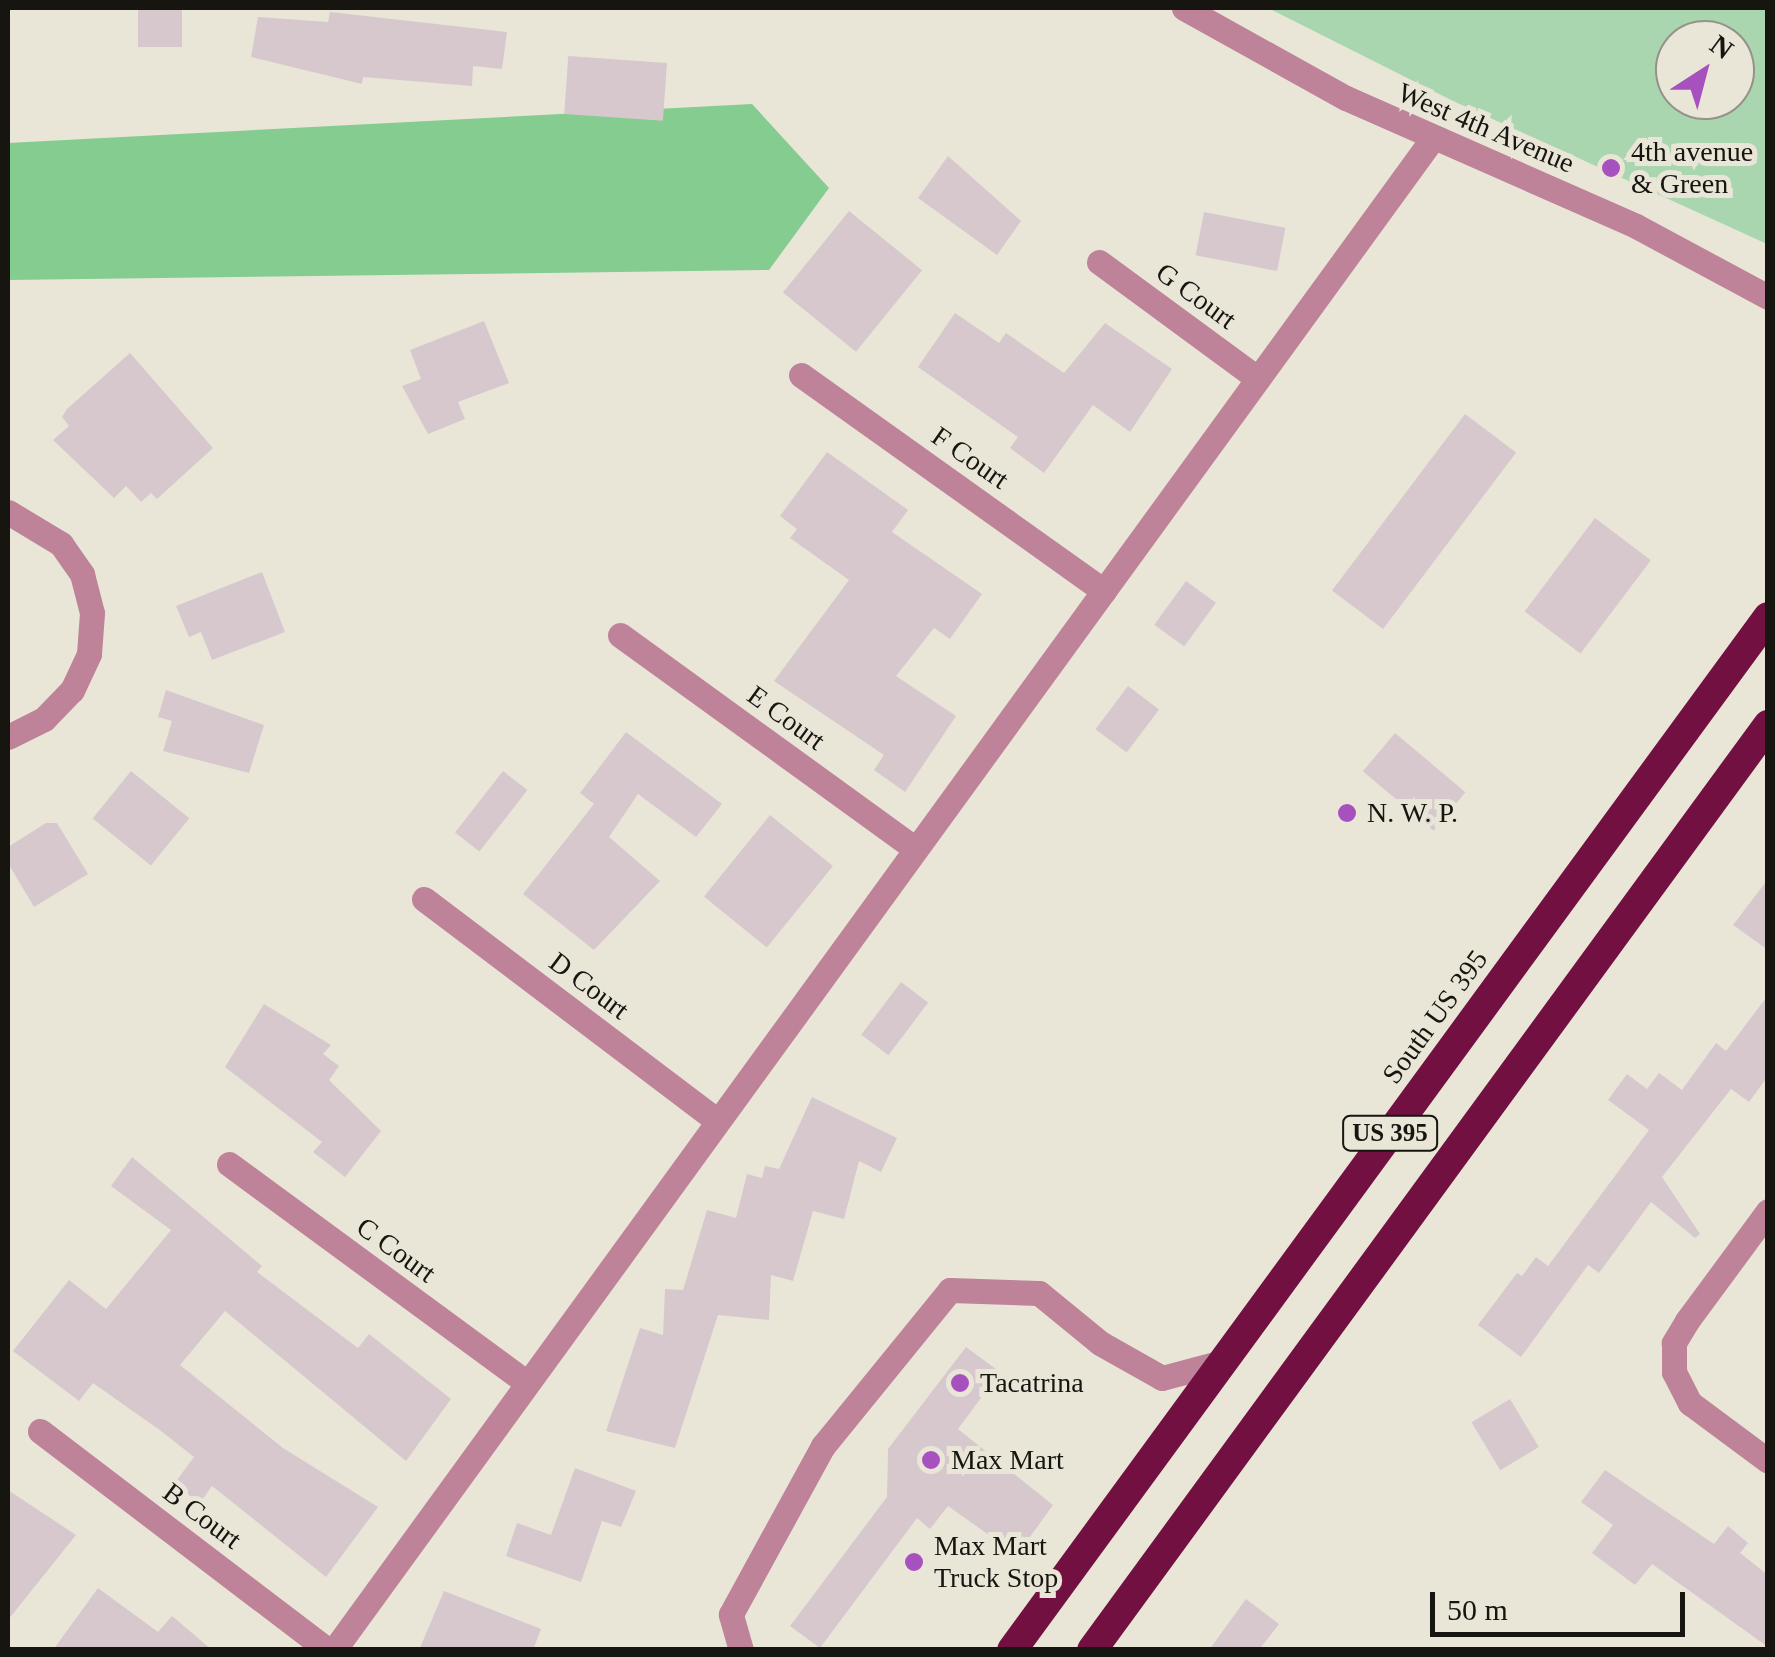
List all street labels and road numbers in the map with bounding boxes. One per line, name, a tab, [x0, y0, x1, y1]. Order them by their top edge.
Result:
street label: West 4th Avenue	[1392, 75, 1580, 181]
street label: G Court	[1149, 256, 1243, 336]
street label: F Court	[925, 419, 1015, 497]
street label: E Court	[741, 679, 831, 757]
street label: South US 395	[1375, 944, 1495, 1090]
street label: D Court	[543, 945, 635, 1027]
road number: US 395	[1340, 1113, 1440, 1153]
street label: C Court	[350, 1210, 442, 1290]
street label: B Court	[156, 1476, 248, 1556]

